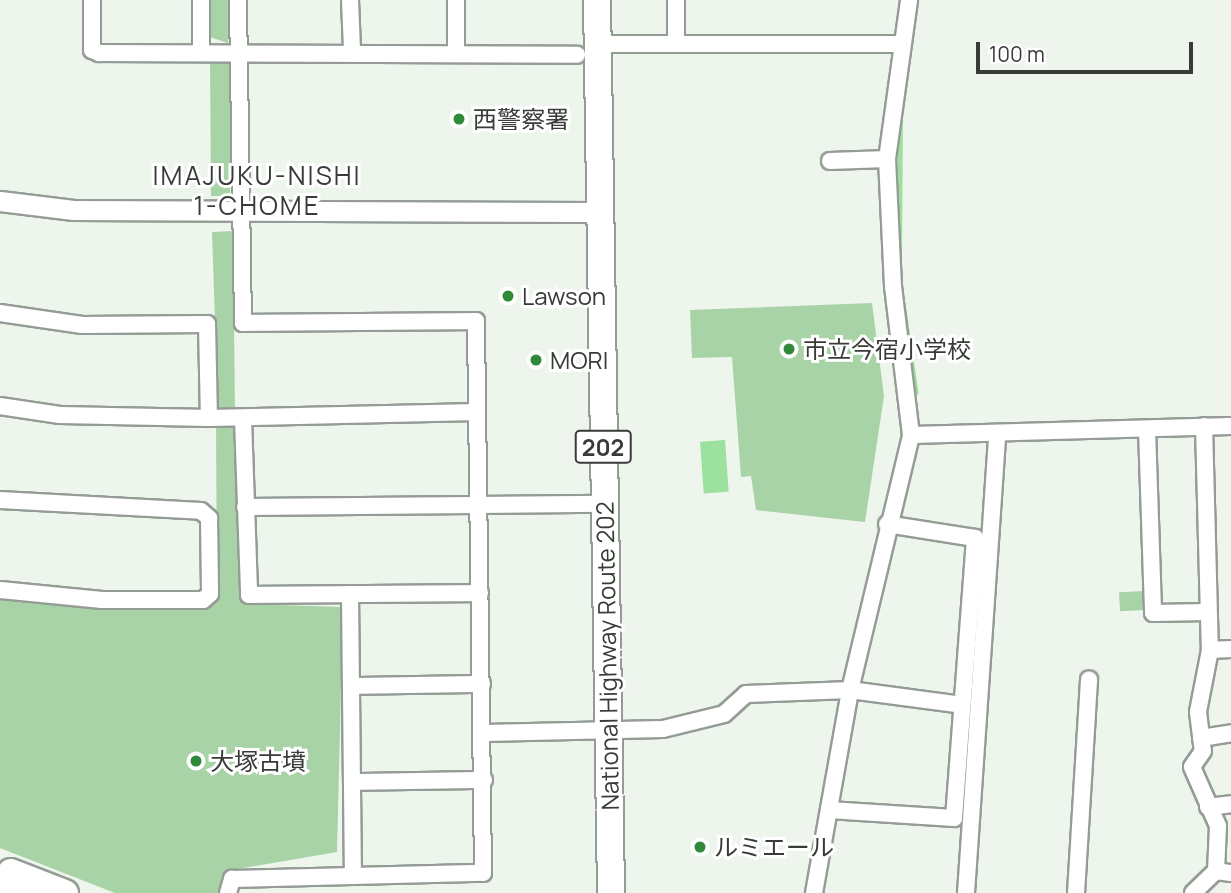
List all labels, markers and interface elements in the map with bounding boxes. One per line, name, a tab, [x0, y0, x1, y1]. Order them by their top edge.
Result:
scale bar	[979, 28, 1196, 72]
text: 100 m	[989, 40, 1045, 68]
place label: 西警察署	[473, 105, 569, 133]
marker: 西警察署	[451, 111, 467, 127]
district label: IMAJUKU-NISHI 1-CHOME	[154, 160, 360, 222]
place label: Lawson	[522, 282, 606, 310]
marker: Lawson	[500, 288, 516, 304]
place label: 市立今宿小学校	[803, 335, 971, 363]
marker: 市立今宿小学校	[781, 341, 797, 357]
place label: MORI	[550, 346, 608, 374]
marker: MORI	[528, 352, 544, 368]
road number: 202	[573, 428, 633, 466]
street label: National Highway Route 202	[590, 501, 624, 811]
place label: 大塚古墳	[210, 747, 306, 775]
marker: 大塚古墳	[188, 753, 204, 769]
place label: ルミエール	[714, 833, 834, 861]
marker: ルミエール	[692, 839, 708, 855]

